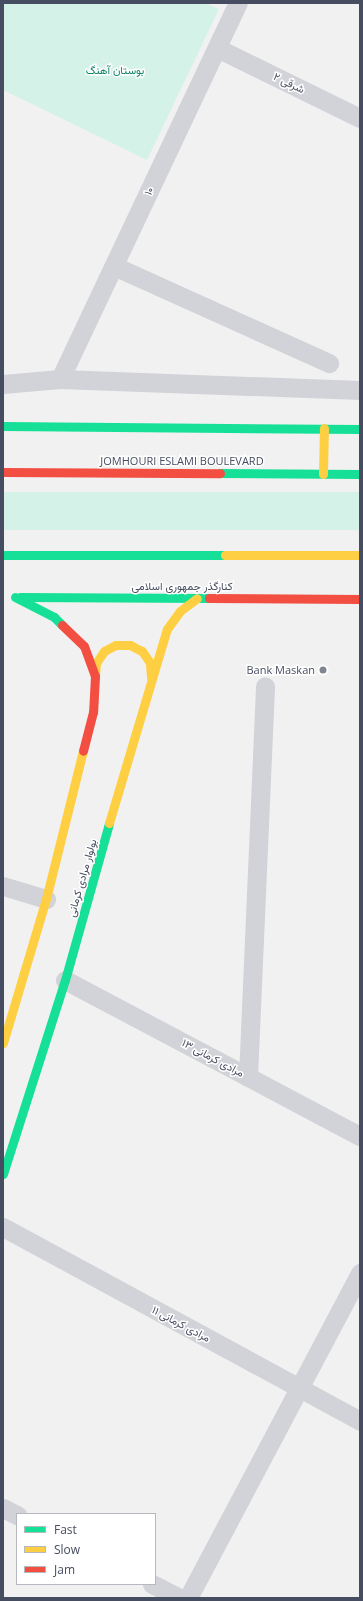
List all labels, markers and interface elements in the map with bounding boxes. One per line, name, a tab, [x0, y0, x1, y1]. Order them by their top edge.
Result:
park label: بوستان آهنگ	[86, 63, 144, 77]
street label: ۲ شرقی	[271, 70, 307, 96]
street label: ۱۰	[141, 185, 157, 197]
street label: JOMHOURI ESLAMI BOULEVARD	[100, 454, 264, 468]
street label: کنارگذر جمهوری اسلامی	[131, 579, 233, 593]
place label: Bank Maskan	[247, 663, 315, 677]
marker: Bank Maskan	[318, 665, 328, 675]
street label: بولوار مرادی کرمانی	[65, 838, 99, 918]
street label: مرادی کرمانی ۱۳	[180, 1036, 246, 1080]
street label: مرادی کرمانی ۱۱	[150, 1303, 212, 1345]
legend	[16, 1513, 156, 1585]
text: Fast	[54, 1521, 77, 1538]
text: Slow	[54, 1541, 80, 1558]
text: Jam	[54, 1561, 75, 1578]

